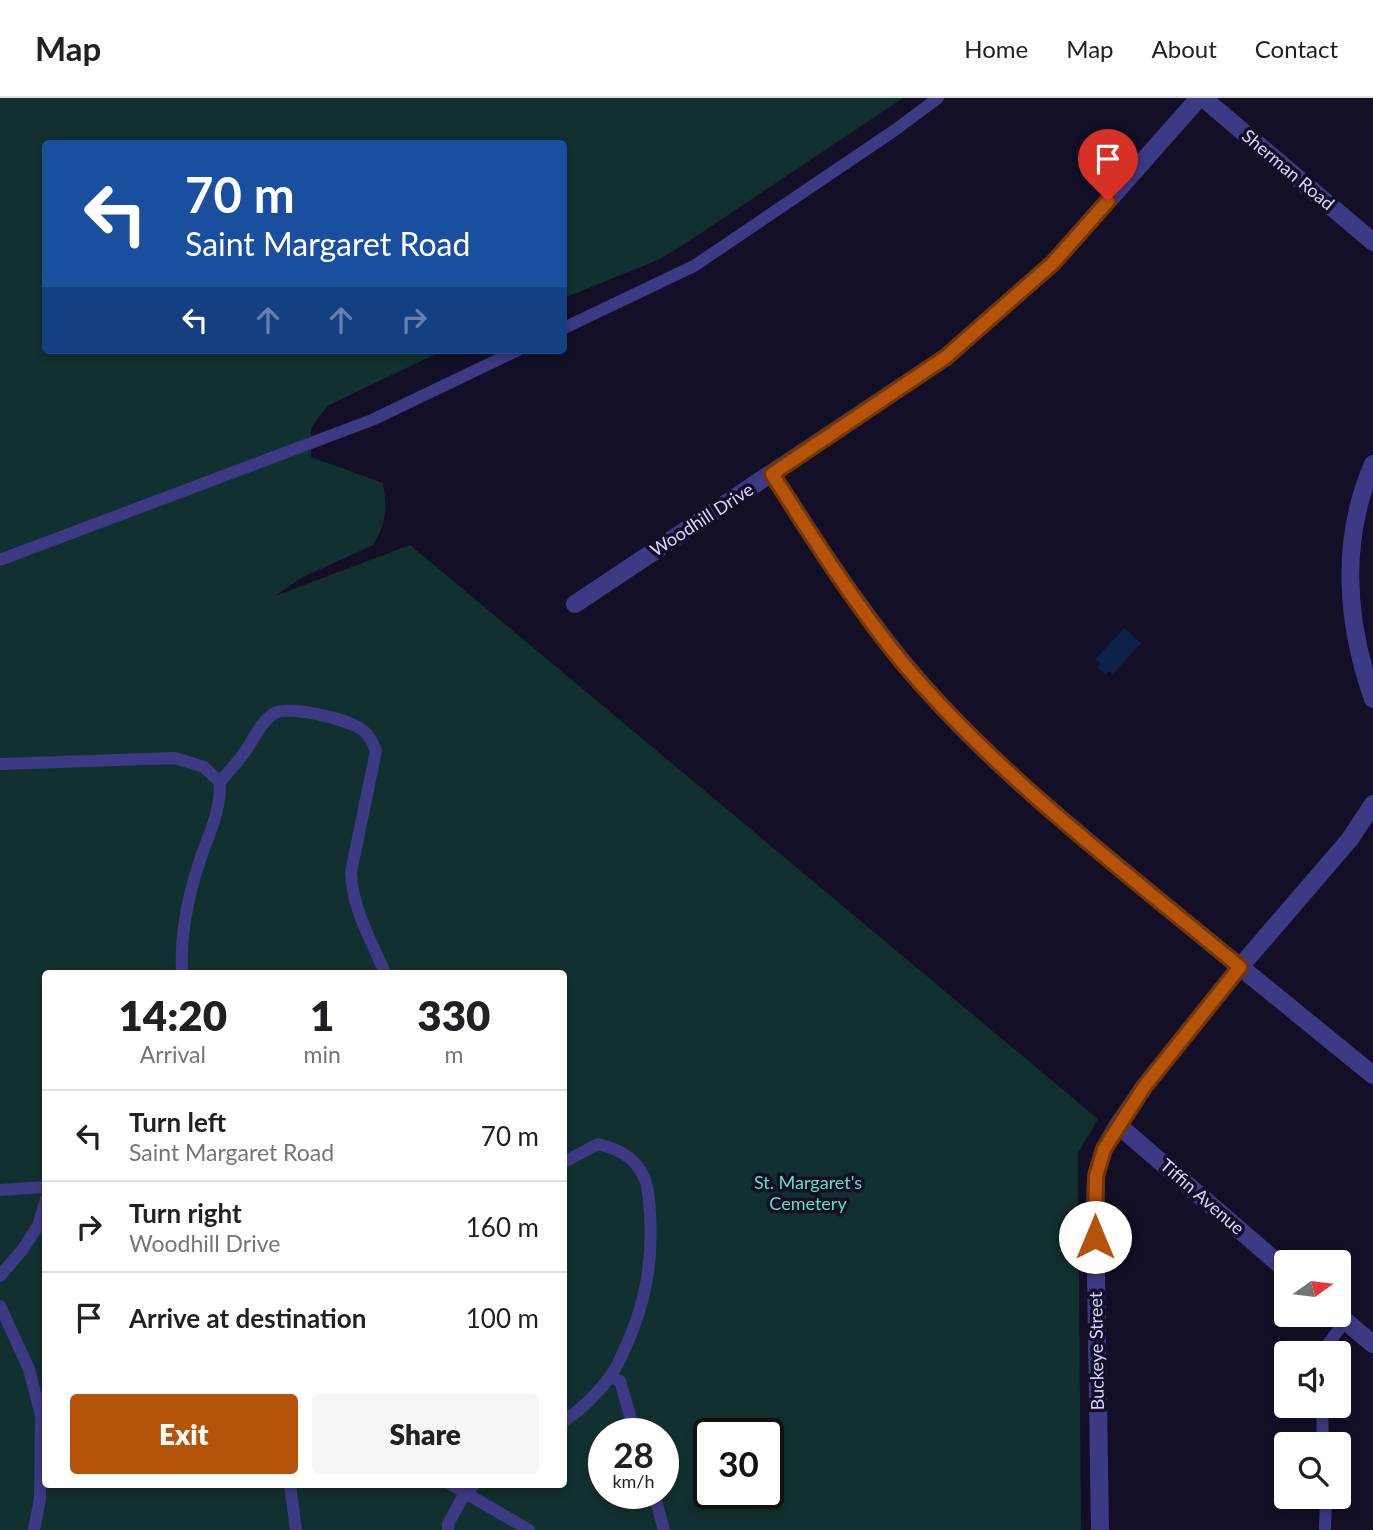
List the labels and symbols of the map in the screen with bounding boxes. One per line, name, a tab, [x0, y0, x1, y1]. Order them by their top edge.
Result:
street label: Sherman Road	[1238, 124, 1339, 214]
pin	[1078, 129, 1138, 201]
street label: Woodhill Drive	[646, 478, 757, 561]
street label: Tiffin Avenue	[1156, 1154, 1249, 1239]
park label: St. Margaret's Cemetery	[754, 1171, 862, 1214]
position arrow	[1058, 1200, 1132, 1274]
north arrow	[1274, 1250, 1351, 1326]
street label: Buckeye Street	[1084, 1291, 1108, 1410]
speed limit sign: 30	[693, 1418, 784, 1509]

